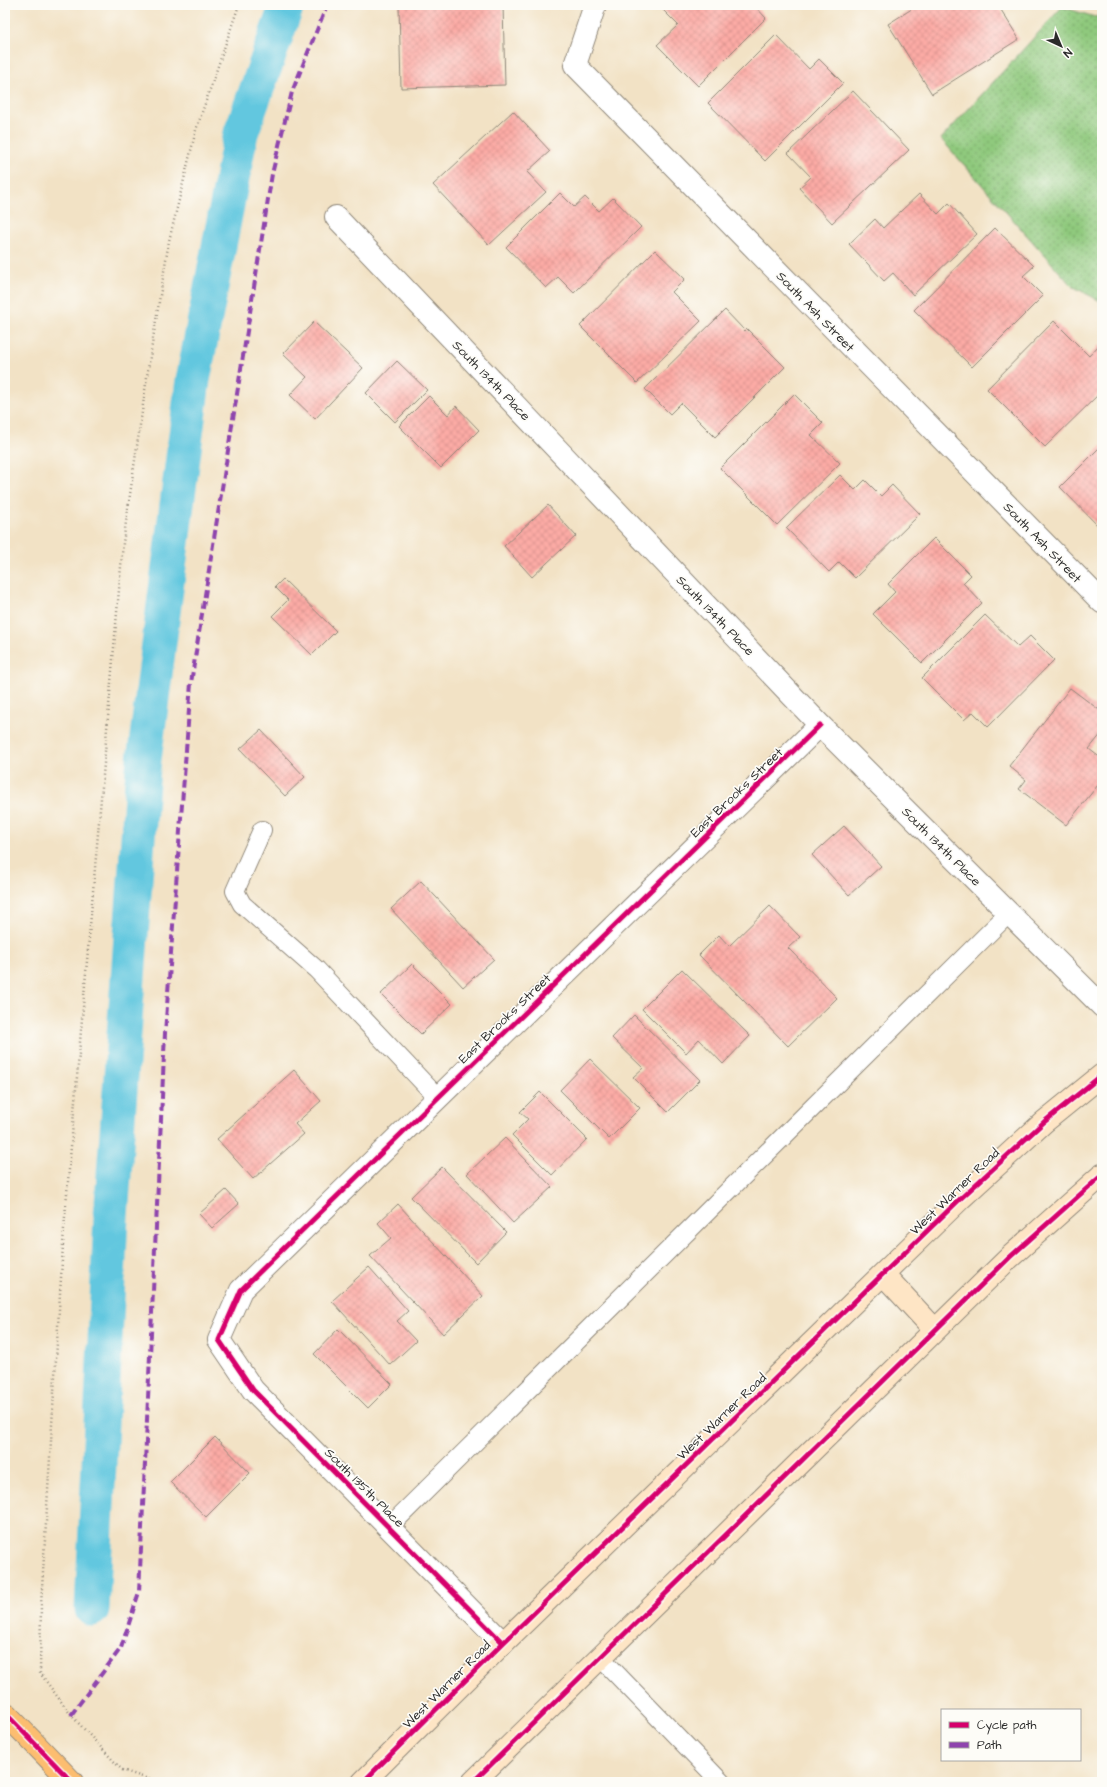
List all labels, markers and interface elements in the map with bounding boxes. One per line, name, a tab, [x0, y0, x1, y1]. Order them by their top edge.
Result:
north arrow	[1041, 26, 1081, 66]
text: N	[1060, 45, 1075, 61]
street label: South Ash Street	[772, 267, 859, 357]
street label: South 134th Place	[448, 337, 534, 425]
street label: South Ash Street	[999, 498, 1086, 588]
street label: South 134th Place	[672, 572, 758, 660]
street label: East Brooks Street	[687, 743, 787, 842]
street label: South 134th Place	[898, 803, 985, 890]
street label: East Brooks Street	[455, 969, 555, 1068]
street label: West Warner Road	[906, 1144, 1004, 1239]
street label: West Warner Road	[673, 1369, 771, 1464]
street label: South 135th Place	[321, 1444, 408, 1531]
street label: West Warner Road	[399, 1636, 495, 1733]
legend	[941, 1709, 1081, 1761]
text: Cycle path	[977, 1717, 1036, 1735]
text: Path	[977, 1737, 1002, 1754]

